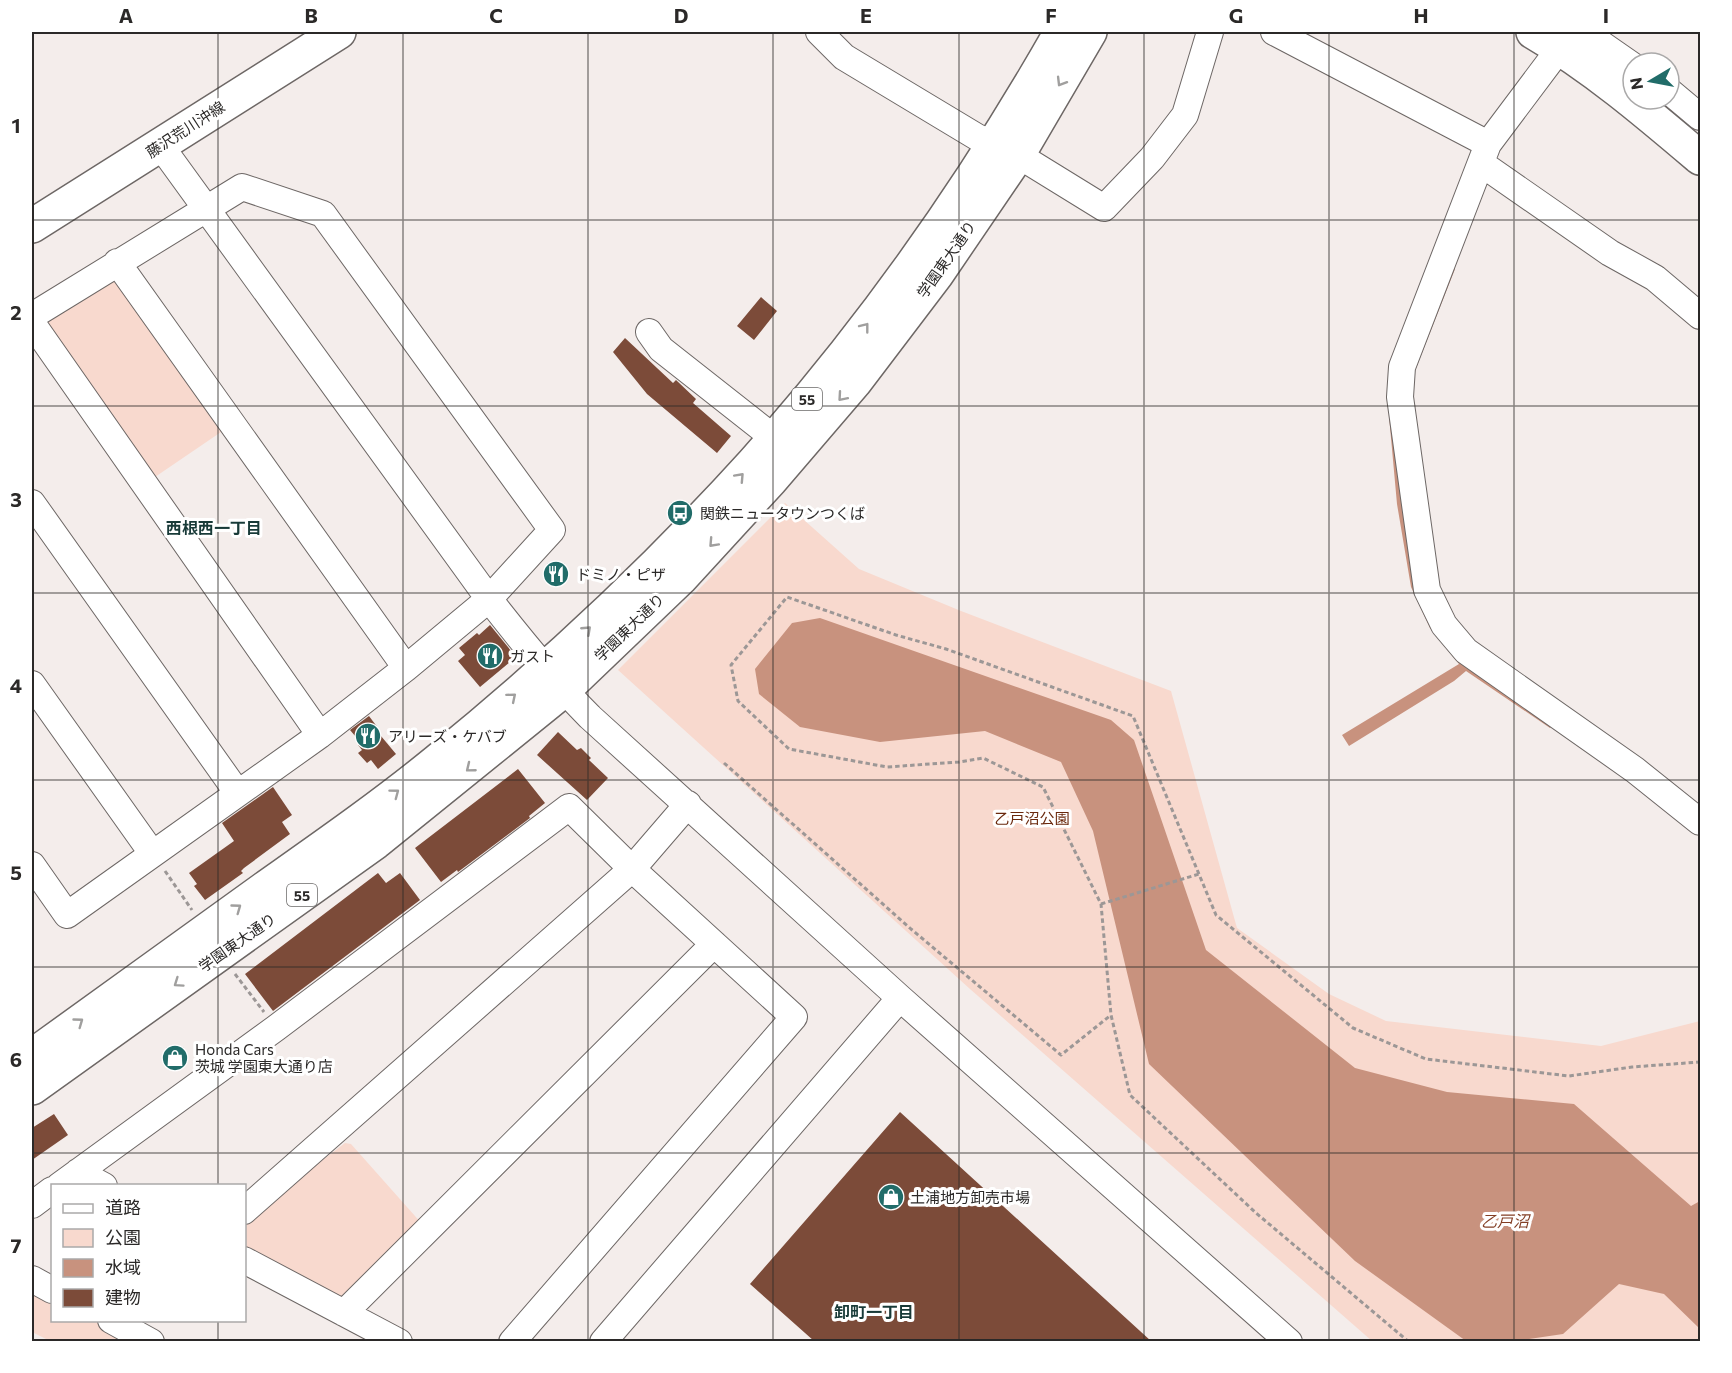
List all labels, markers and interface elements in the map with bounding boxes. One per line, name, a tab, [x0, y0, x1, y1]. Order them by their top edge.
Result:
text: A	[119, 3, 133, 27]
text: B	[304, 3, 318, 27]
text: C	[489, 3, 503, 27]
text: D	[674, 3, 688, 27]
text: E	[860, 3, 872, 27]
text: F	[1045, 3, 1057, 27]
text: G	[1229, 3, 1243, 27]
text: H	[1414, 3, 1429, 27]
text: I	[1603, 3, 1609, 27]
north arrow	[1621, 51, 1681, 111]
one-way arrow	[1057, 76, 1068, 86]
text: N	[1625, 76, 1646, 91]
street label: 藤沢荒川沖線	[142, 97, 228, 161]
text: 1	[11, 113, 21, 137]
street label: 学園東大通り	[913, 217, 979, 301]
text: 2	[10, 300, 22, 324]
one-way arrow	[857, 323, 868, 334]
road number: 55	[792, 388, 822, 410]
one-way arrow	[838, 390, 849, 401]
one-way arrow	[733, 473, 744, 483]
text: 3	[10, 487, 22, 511]
bus stop icon: 関鉄ニュータウンつくば	[665, 498, 695, 528]
place label: 関鉄ニュータウンつくば	[700, 504, 865, 522]
district label: 西根西一丁目	[166, 518, 262, 537]
one-way arrow	[709, 537, 720, 547]
restaurant icon: ドミノ・ピザ	[541, 559, 571, 589]
place label: ドミノ・ピザ	[576, 565, 666, 583]
street label: 学園東大通り	[590, 589, 668, 665]
one-way arrow	[580, 626, 591, 637]
restaurant icon: ガスト	[475, 641, 505, 671]
place label: ガスト	[510, 647, 555, 665]
text: 4	[10, 673, 22, 697]
one-way arrow	[505, 694, 516, 705]
restaurant icon: アリーズ・ケバブ	[353, 721, 383, 751]
place label: アリーズ・ケバブ	[388, 727, 507, 745]
one-way arrow	[466, 760, 477, 771]
one-way arrow	[388, 790, 399, 801]
park label: 乙戸沼公園	[994, 809, 1070, 827]
text: 5	[10, 860, 22, 884]
road number: 55	[287, 884, 317, 906]
one-way arrow	[231, 904, 242, 915]
street label: 学園東大通り	[195, 909, 279, 975]
one-way arrow	[174, 976, 185, 987]
one-way arrow	[73, 1018, 84, 1029]
place label: Honda Cars 茨城 学園東大通り店	[195, 1040, 333, 1075]
shop icon: Honda Cars 茨城 学園東大通り店	[160, 1043, 190, 1073]
text: 6	[10, 1047, 22, 1071]
shop icon: 土浦地方卸売市場	[876, 1182, 906, 1212]
legend	[51, 1184, 246, 1322]
place label: 土浦地方卸売市場	[910, 1188, 1030, 1206]
text: 道路	[105, 1196, 141, 1218]
water label: 乙戸沼	[1481, 1211, 1531, 1230]
text: 公園	[105, 1226, 141, 1248]
text: 7	[11, 1233, 22, 1257]
text: 水域	[105, 1256, 141, 1278]
text: 建物	[105, 1286, 141, 1308]
district label: 卸町一丁目	[834, 1302, 914, 1321]

